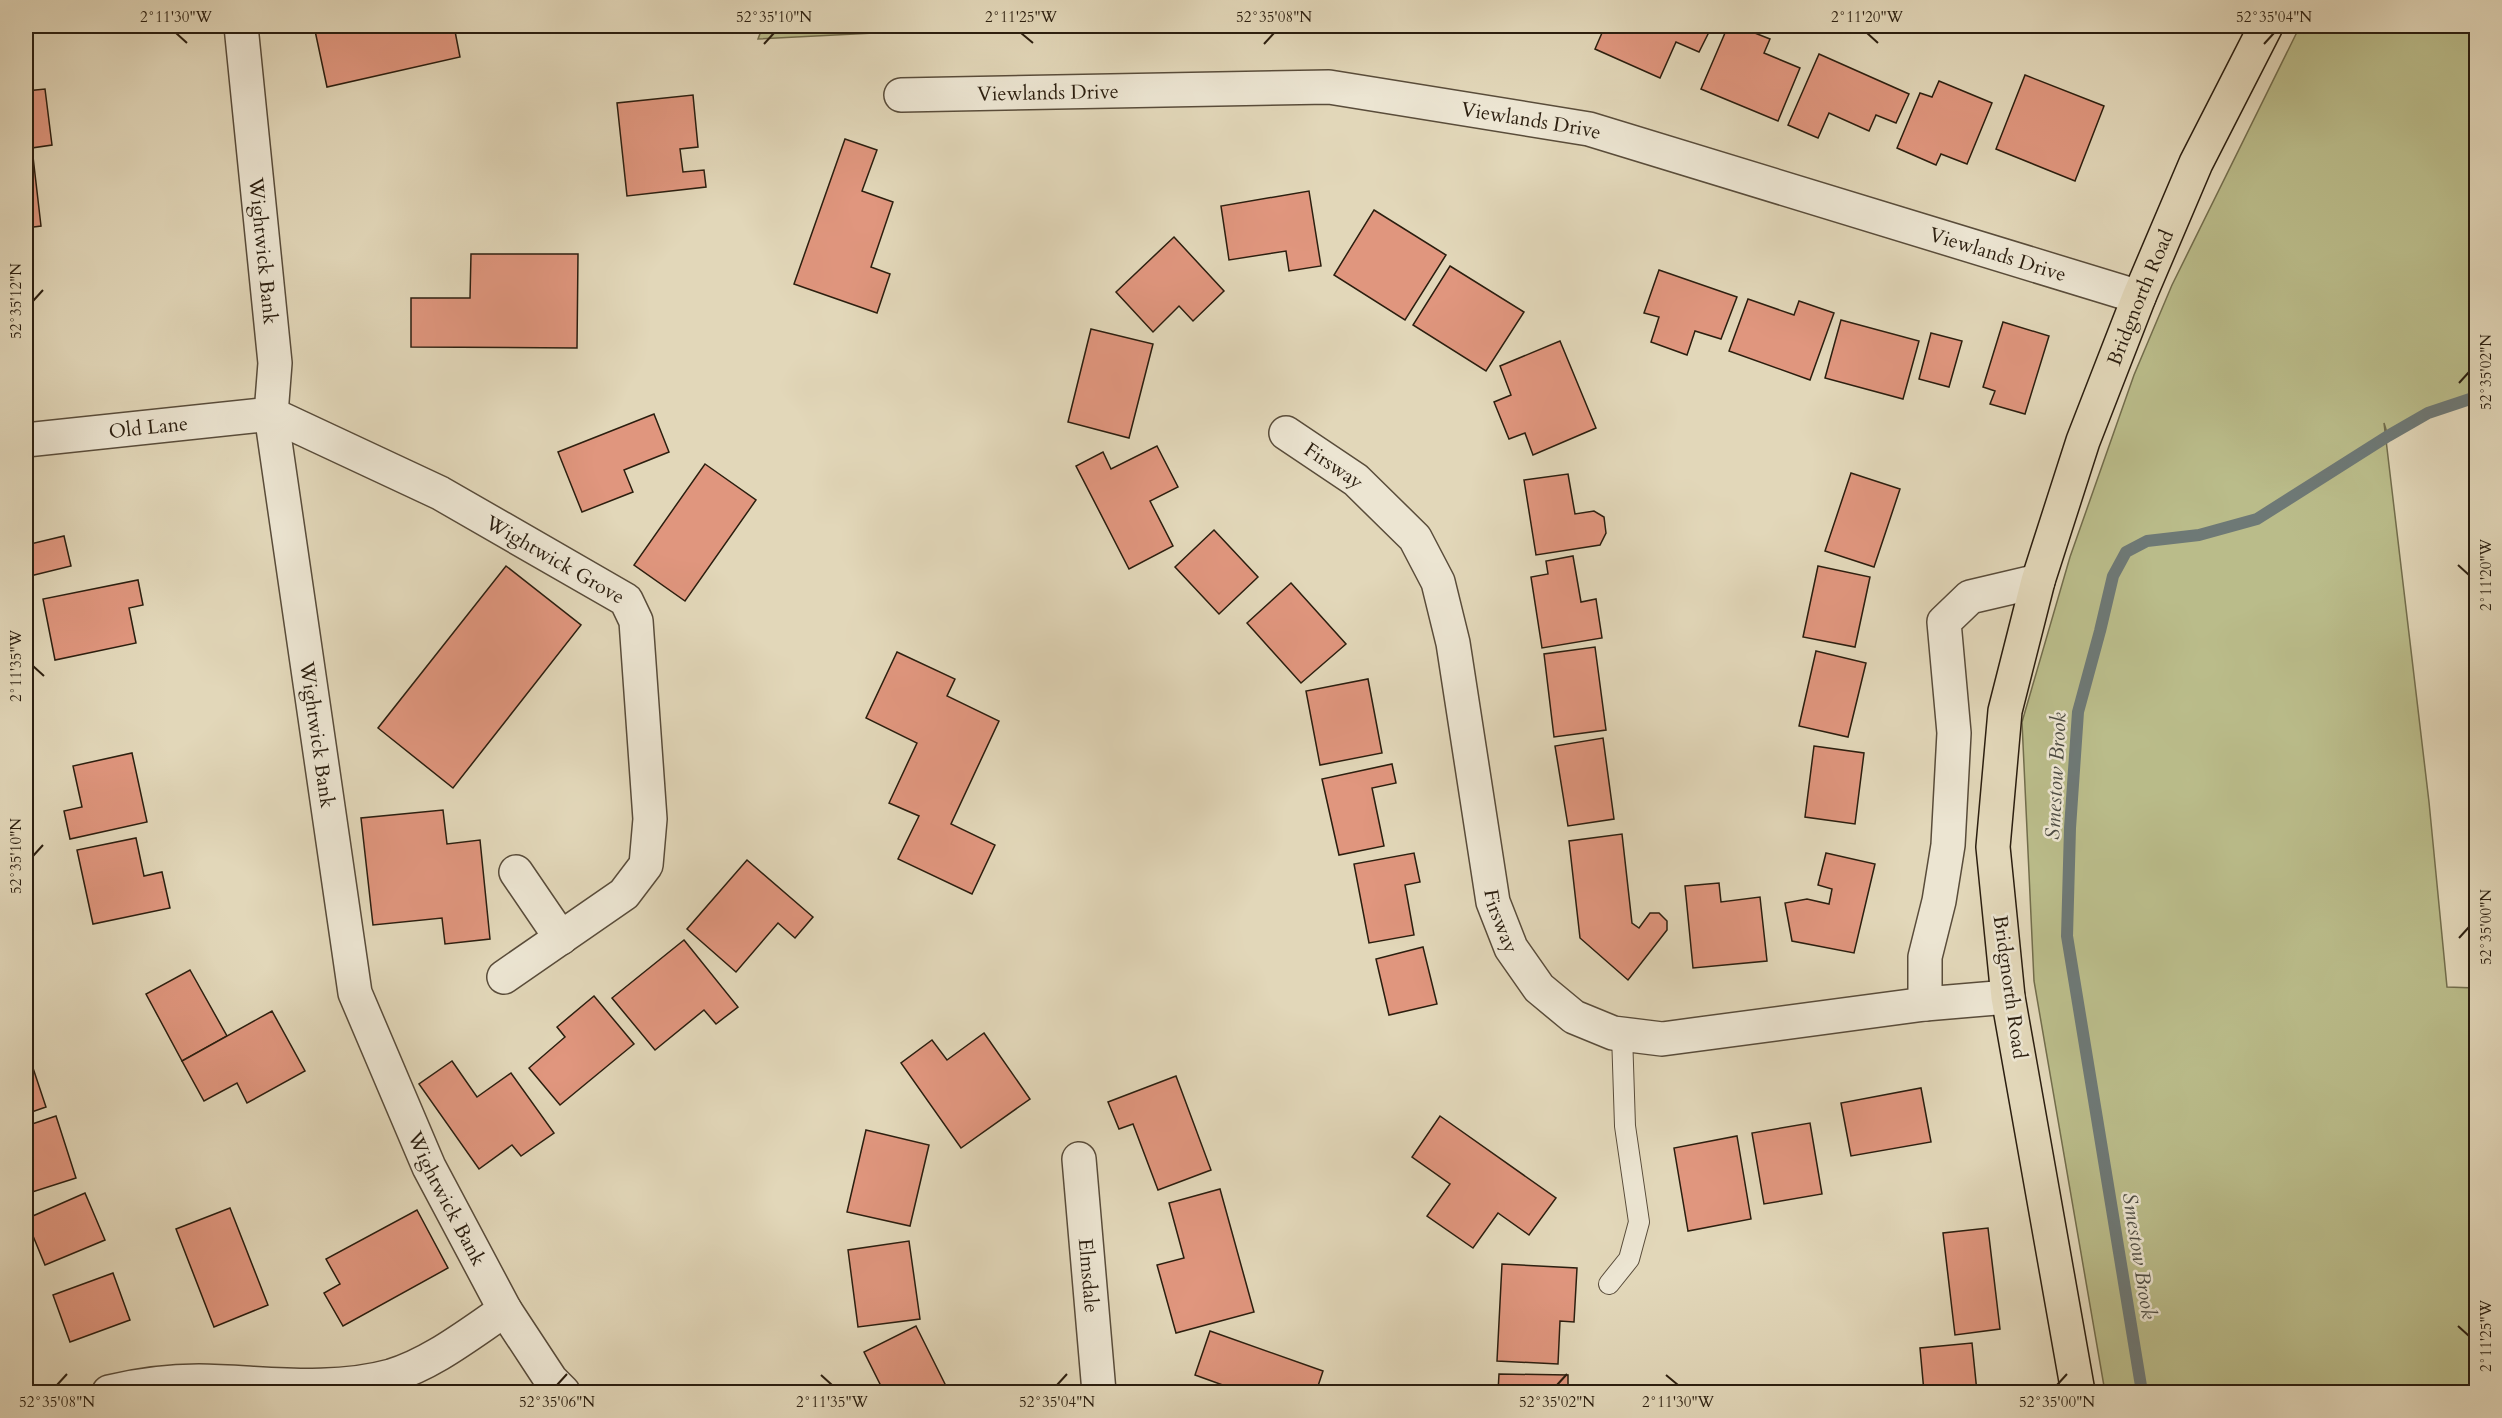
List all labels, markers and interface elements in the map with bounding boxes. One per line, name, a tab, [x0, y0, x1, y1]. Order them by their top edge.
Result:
text: 2°11'30"W	[140, 7, 213, 27]
text: 52°35'10"N	[736, 7, 812, 27]
text: 2°11'25"W	[985, 7, 1058, 27]
text: 52°35'08"N	[1236, 7, 1312, 27]
text: 2°11'20"W	[1831, 7, 1904, 27]
text: 52°35'04"N	[2236, 7, 2312, 27]
street label: Viewlands Drive	[977, 77, 1119, 107]
street label: Viewlands Drive	[1459, 95, 1605, 146]
street label: Wightwick Bank	[243, 175, 285, 326]
street label: Viewlands Drive	[1926, 220, 2070, 288]
street label: Bridgnorth Road	[2100, 225, 2180, 369]
text: 52°35'12"N	[6, 263, 26, 339]
text: 52°35'02"N	[2476, 334, 2496, 410]
street label: Old Lane	[107, 409, 189, 445]
street label: Firsway	[1299, 436, 1371, 495]
street label: Wightwick Grove	[480, 508, 630, 610]
text: 2°11'20"W	[2476, 538, 2496, 611]
text: 2°11'35"W	[6, 629, 26, 702]
street label: Wightwick Bank	[293, 659, 342, 810]
water label: Smestow Brook	[2038, 711, 2074, 840]
text: 52°35'10"N	[6, 818, 26, 894]
street label: Firsway	[1478, 887, 1525, 957]
text: 52°35'00"N	[2476, 889, 2496, 965]
street label: Bridgnorth Road	[1987, 914, 2033, 1061]
street label: Wightwick Bank	[401, 1126, 493, 1270]
water label: Smestow Brook	[2115, 1191, 2163, 1322]
street label: Elmsdale	[1072, 1237, 1106, 1314]
text: 2°11'25"W	[2476, 1299, 2496, 1372]
text: 52°35'08"N	[19, 1392, 95, 1412]
text: 52°35'06"N	[519, 1392, 595, 1412]
text: 2°11'35"W	[796, 1392, 869, 1412]
text: 52°35'04"N	[1019, 1392, 1095, 1412]
text: 52°35'02"N	[1519, 1392, 1595, 1412]
text: 2°11'30"W	[1642, 1392, 1715, 1412]
text: 52°35'00"N	[2019, 1392, 2095, 1412]

